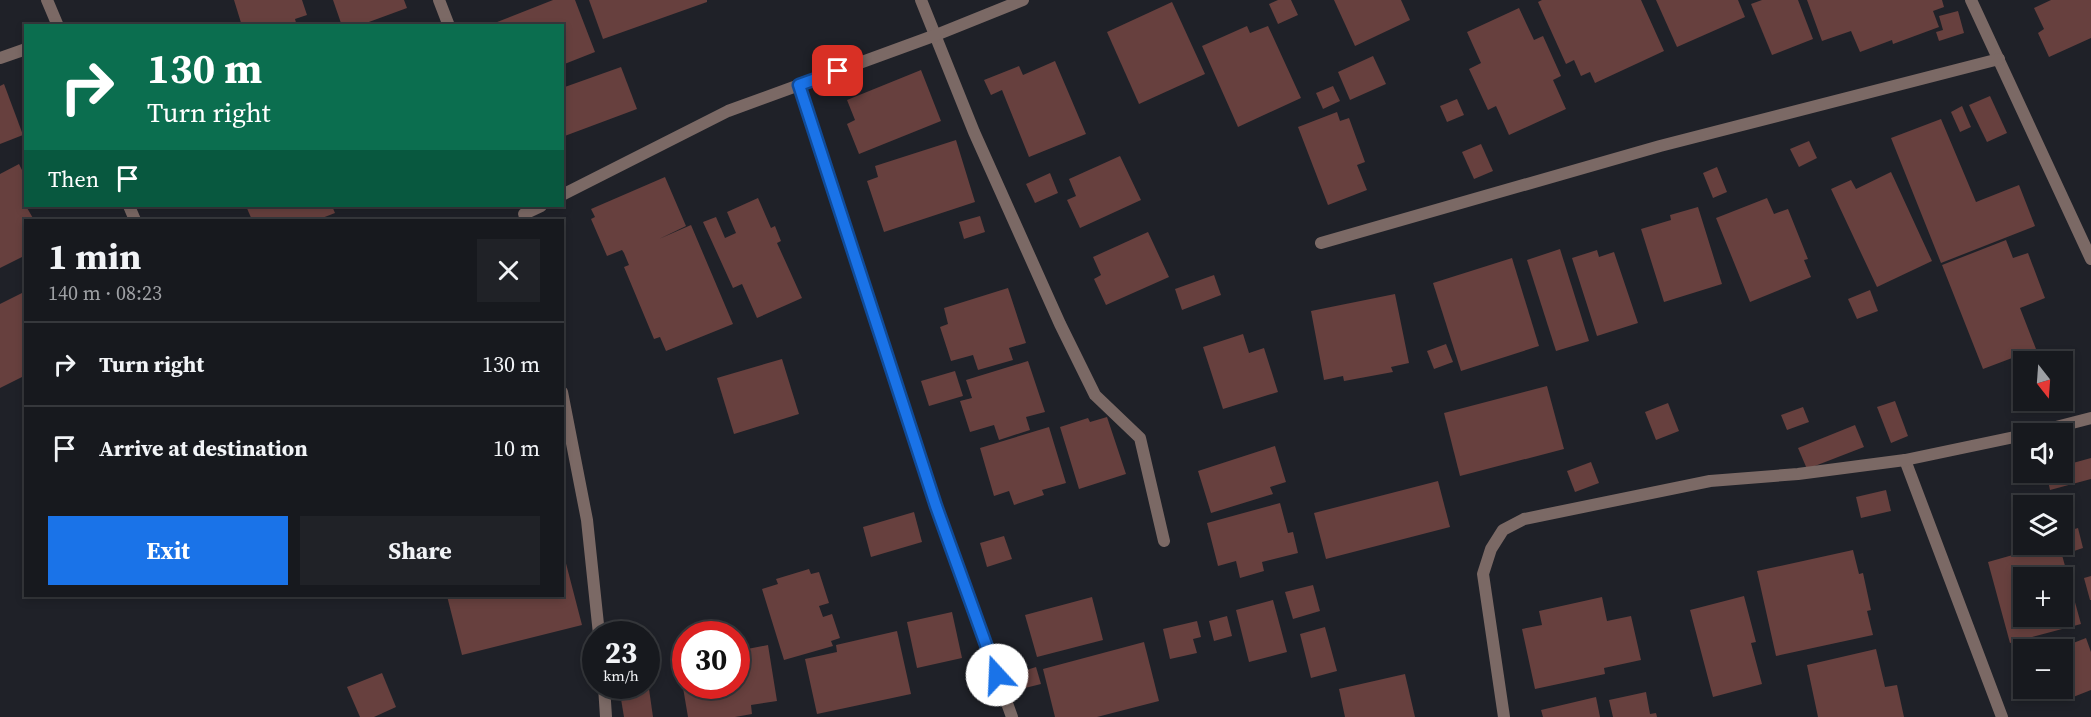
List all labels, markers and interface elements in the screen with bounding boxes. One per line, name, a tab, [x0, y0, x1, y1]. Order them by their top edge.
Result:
text: 130 m	[147, 39, 262, 97]
pin	[812, 45, 863, 96]
icon: right	[48, 48, 126, 126]
icon: arrive	[821, 54, 854, 87]
text: Turn right	[147, 94, 271, 131]
icon: arrive	[111, 162, 144, 195]
text: Then	[48, 164, 99, 194]
text: 1 min	[48, 232, 141, 281]
button: close	[477, 239, 540, 302]
text: 140 m · 08:23	[48, 279, 162, 307]
icon: right	[48, 348, 81, 381]
text: Turn right	[99, 349, 204, 379]
text: 130 m	[482, 349, 540, 379]
north arrow	[2013, 351, 2073, 411]
map controls	[2013, 351, 2073, 699]
button: sound	[2013, 423, 2073, 483]
icon: arrive	[48, 432, 81, 465]
text: Arrive at destination	[99, 433, 308, 463]
text: 10 m	[493, 433, 540, 463]
button: layers	[2013, 495, 2073, 555]
button: Exit	[48, 516, 288, 585]
button: Share	[300, 516, 540, 585]
button: +	[2013, 567, 2073, 627]
speed limit sign: 30	[672, 621, 750, 699]
text: 23	[605, 632, 637, 673]
button: −	[2013, 639, 2073, 699]
position arrow	[965, 643, 1029, 707]
text: km/h	[603, 665, 639, 686]

